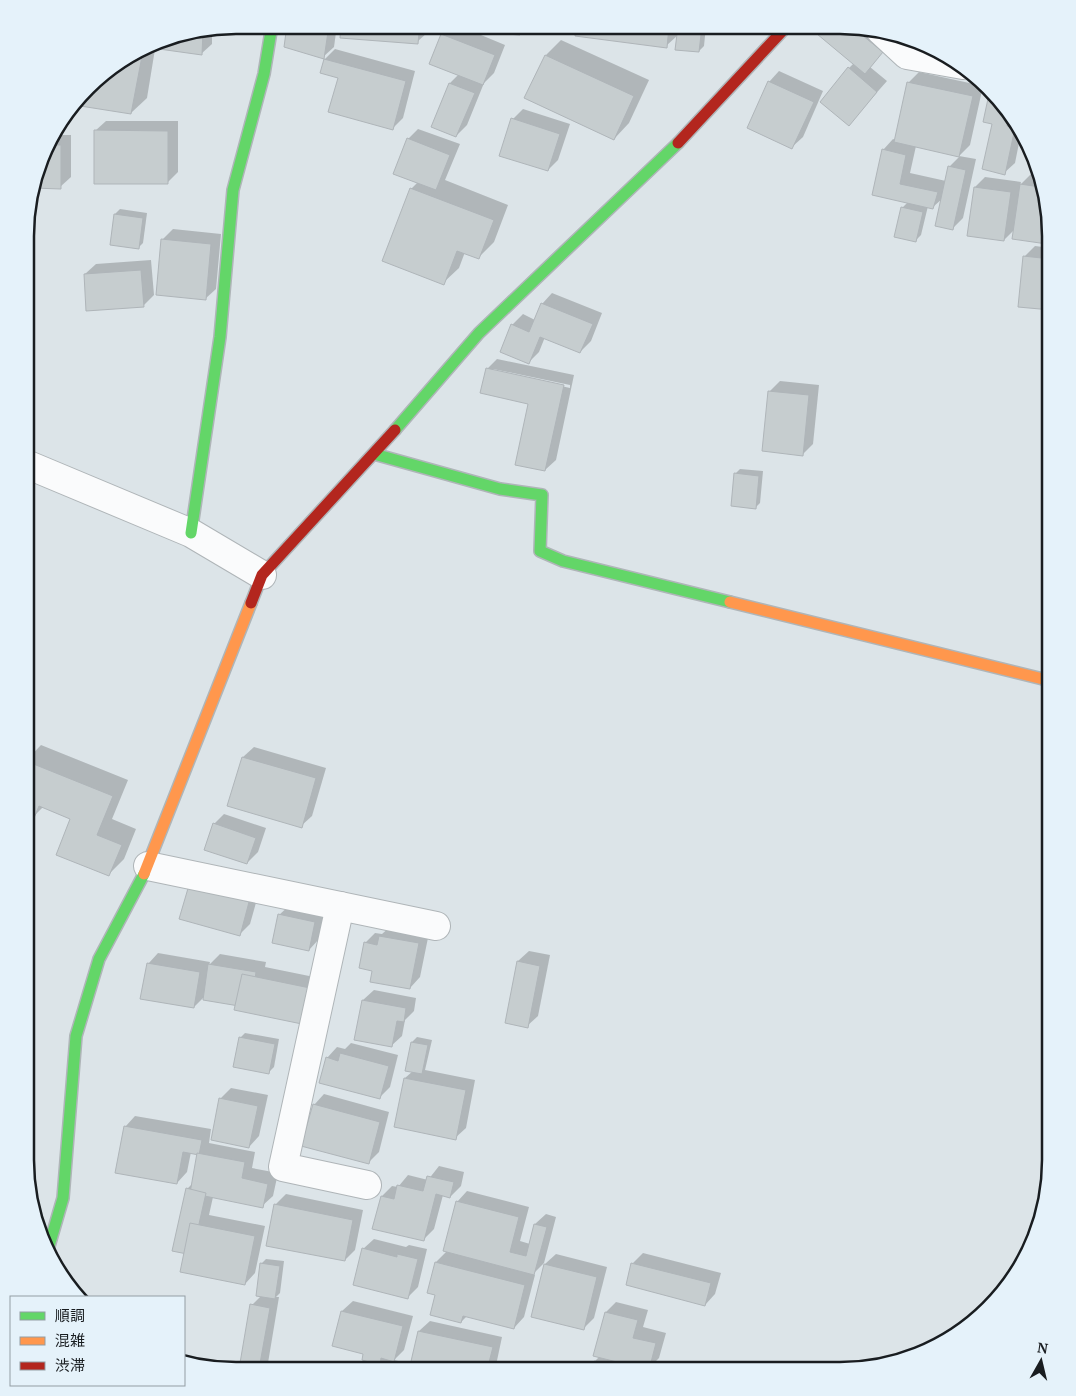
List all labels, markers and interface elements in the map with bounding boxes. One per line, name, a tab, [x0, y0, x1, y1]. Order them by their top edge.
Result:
legend	[10, 1296, 185, 1386]
text: 順調	[55, 1305, 85, 1325]
text: 混雑	[55, 1330, 85, 1350]
north arrow	[1016, 1336, 1066, 1386]
text: N	[1036, 1337, 1050, 1358]
text: 渋滞	[55, 1355, 85, 1375]

